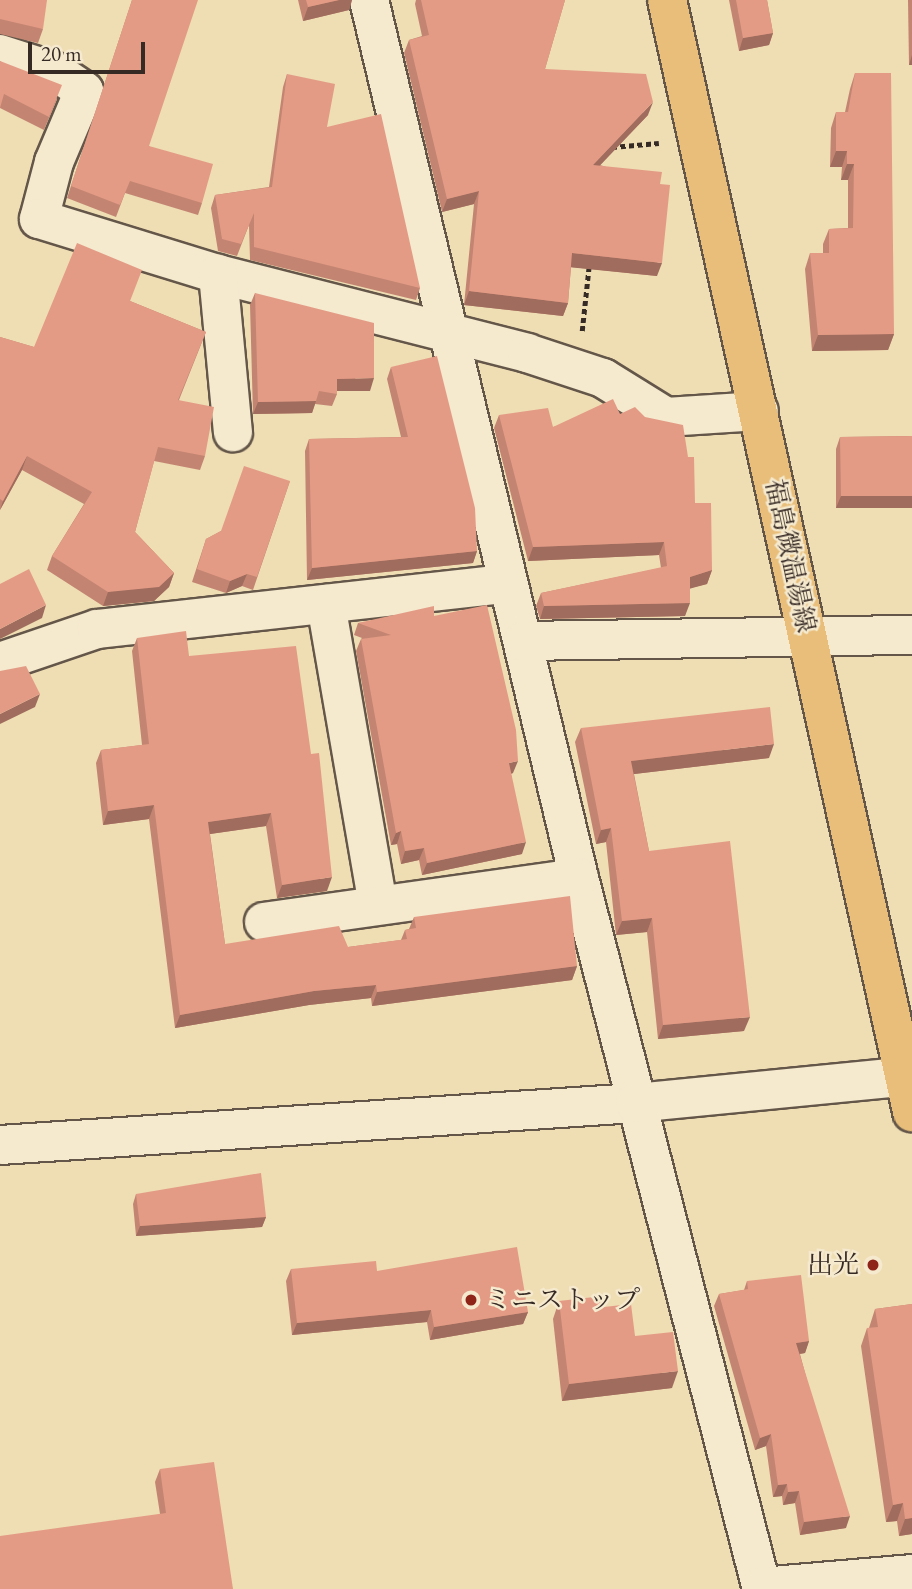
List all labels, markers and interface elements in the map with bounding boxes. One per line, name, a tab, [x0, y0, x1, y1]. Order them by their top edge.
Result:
scale bar	[32, 28, 149, 72]
text: 20 m	[41, 40, 82, 67]
street label: 福島微温湯線	[759, 476, 821, 636]
place label: 出光	[807, 1249, 859, 1281]
marker: 出光	[865, 1257, 881, 1273]
place label: ミニストップ	[485, 1284, 641, 1316]
marker: ミニストップ	[463, 1292, 479, 1308]

